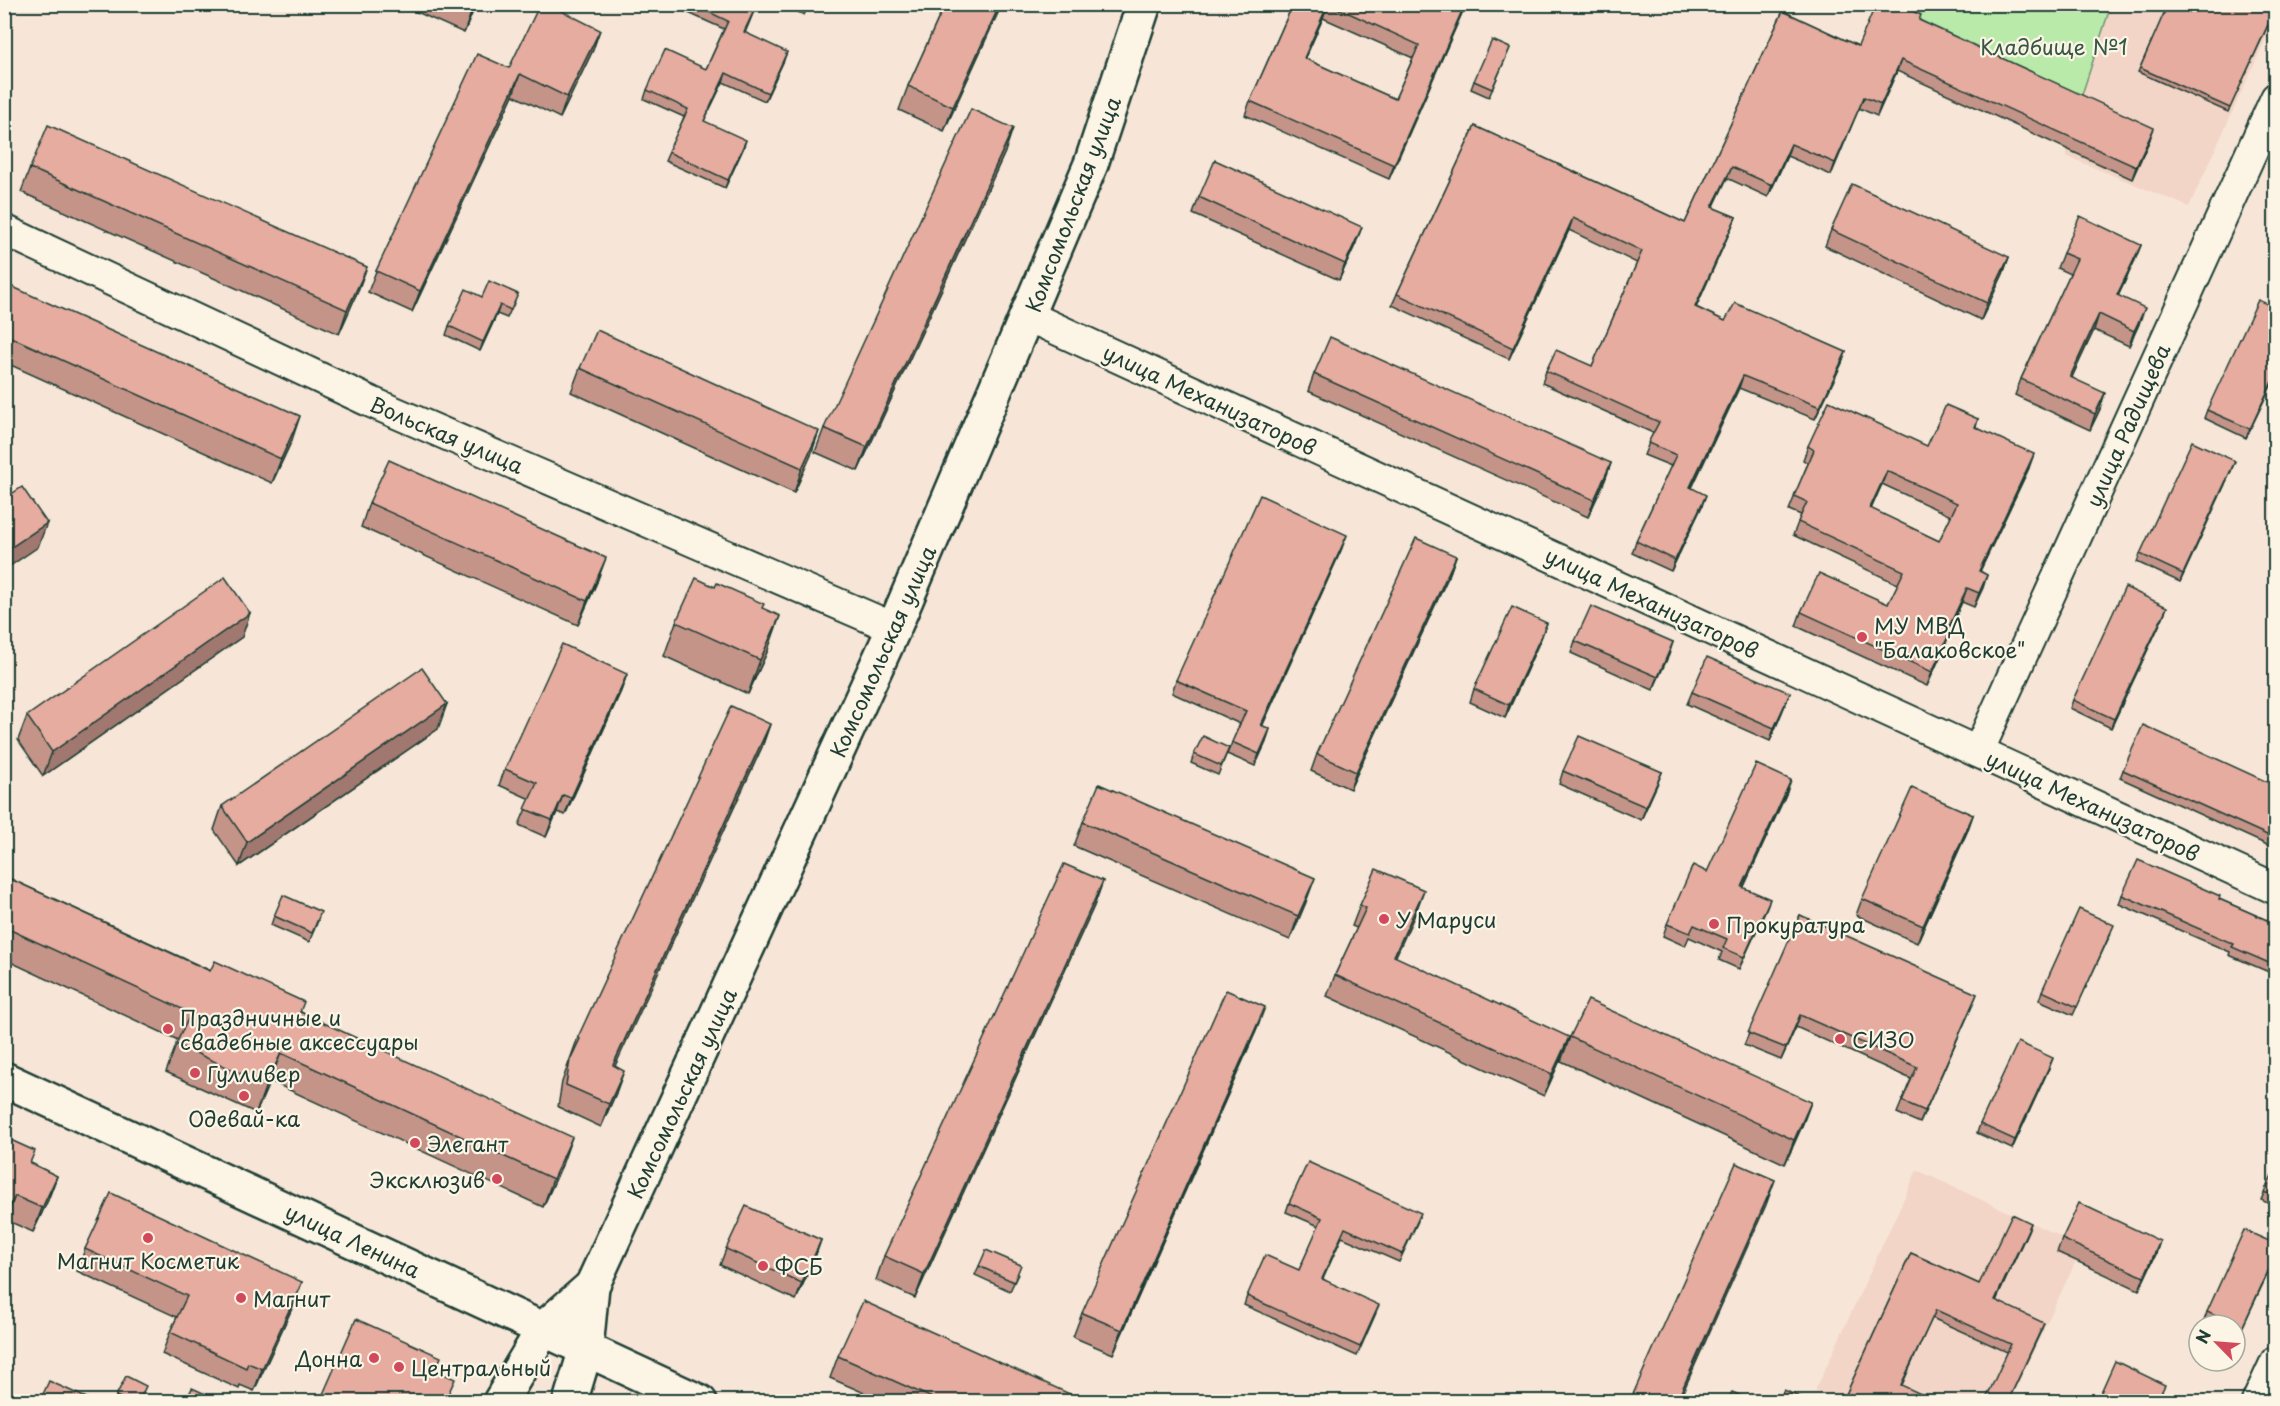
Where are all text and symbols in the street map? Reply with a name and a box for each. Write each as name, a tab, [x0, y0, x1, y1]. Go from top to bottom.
park label: Кладбище №1	[1980, 30, 2128, 62]
street label: Комсомольская улица	[1016, 91, 1128, 317]
street label: улица Механизаторов	[1098, 335, 1322, 463]
street label: улица Радищева	[2077, 338, 2177, 512]
street label: Вольская улица	[365, 387, 529, 481]
street label: улица Механизаторов	[1540, 538, 1764, 666]
street label: Комсомольская улица	[821, 539, 943, 762]
place label: МУ МВД "Балаковское"	[1874, 609, 2025, 665]
marker: МУ МВД "Балаковское"	[1855, 630, 1869, 644]
street label: улица Механизаторов	[1981, 741, 2205, 869]
place label: У Маруси	[1396, 903, 1497, 935]
place label: Прокуратура	[1726, 908, 1865, 940]
marker: У Маруси	[1377, 912, 1391, 926]
marker: Прокуратура	[1707, 917, 1721, 931]
street label: Комсомольская улица	[618, 982, 744, 1203]
place label: Праздничные и свадебные аксессуары	[180, 1001, 418, 1057]
marker: Праздничные и свадебные аксессуары	[161, 1022, 175, 1036]
place label: СИЗО	[1852, 1023, 1915, 1055]
marker: СИЗО	[1833, 1032, 1847, 1046]
place label: Гулливер	[207, 1057, 300, 1089]
marker: Гулливер	[188, 1066, 202, 1080]
marker: Одевай-ка	[237, 1089, 251, 1103]
place label: Одевай-ка	[188, 1102, 300, 1134]
place label: Элегант	[427, 1127, 509, 1159]
marker: Элегант	[408, 1136, 422, 1150]
place label: Эксклюзив	[370, 1163, 485, 1195]
marker: Эксклюзив	[490, 1172, 504, 1186]
street label: улица Ленина	[280, 1195, 427, 1286]
marker: Магнит Косметик	[141, 1231, 155, 1245]
place label: Магнит Косметик	[57, 1244, 240, 1276]
place label: ФСБ	[775, 1250, 823, 1282]
marker: ФСБ	[756, 1259, 770, 1273]
place label: Магнит	[253, 1282, 330, 1314]
marker: Магнит	[234, 1291, 248, 1305]
north arrow	[2187, 1313, 2247, 1373]
text: N	[2189, 1325, 2216, 1347]
place label: Донна	[294, 1342, 362, 1374]
marker: Донна	[367, 1351, 381, 1365]
place label: Центральный	[411, 1351, 551, 1383]
marker: Центральный	[392, 1360, 406, 1374]

